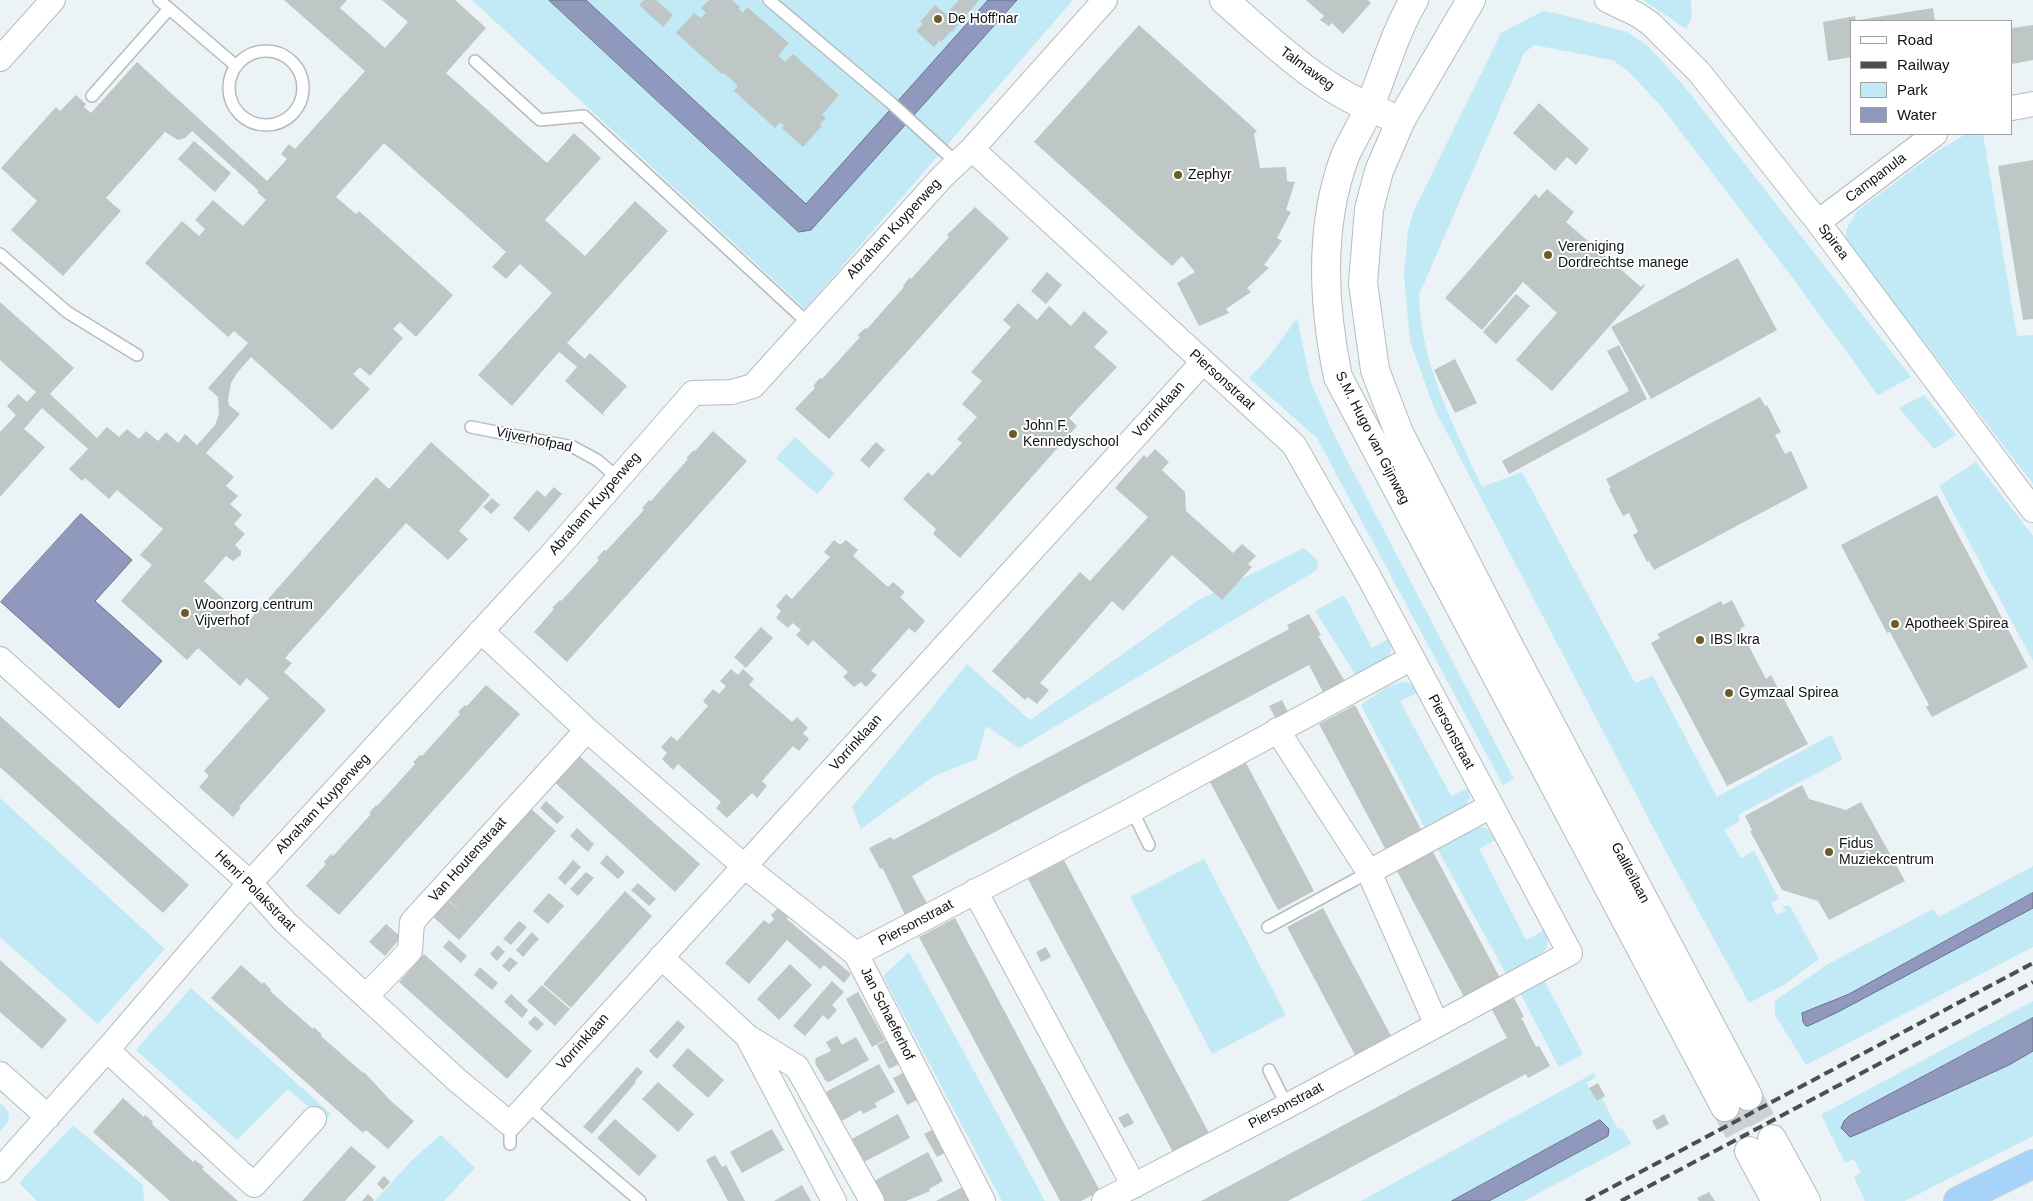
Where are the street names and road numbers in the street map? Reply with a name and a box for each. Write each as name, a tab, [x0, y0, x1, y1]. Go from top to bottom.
street label: Talmaweg	[1277, 44, 1337, 94]
street label: Campanula	[1842, 150, 1910, 206]
street label: Abraham Kuyperweg	[843, 175, 945, 283]
street label: Spirea	[1814, 221, 1852, 263]
street label: Piersonstraat	[1186, 346, 1258, 414]
street label: S.M. Hugo van Gijnweg	[1331, 369, 1413, 507]
street label: Vorrinklaan	[1129, 378, 1189, 442]
street label: Vijverhofpad	[494, 424, 574, 456]
street label: Abraham Kuyperweg	[546, 449, 644, 559]
street label: Piersonstraat	[1424, 692, 1478, 772]
street label: Vorrinklaan	[826, 711, 886, 775]
street label: Abraham Kuyperweg	[272, 750, 374, 858]
street label: Van Houtenstraat	[426, 814, 510, 906]
street label: Galileïlaan	[1607, 840, 1653, 906]
street label: Henri Polakstraat	[211, 847, 299, 935]
street label: Piersonstraat	[876, 896, 956, 950]
street label: Jan Schaeferhof	[856, 965, 918, 1063]
street label: Vorrinklaan	[553, 1010, 613, 1074]
street label: Piersonstraat	[1246, 1079, 1326, 1133]

